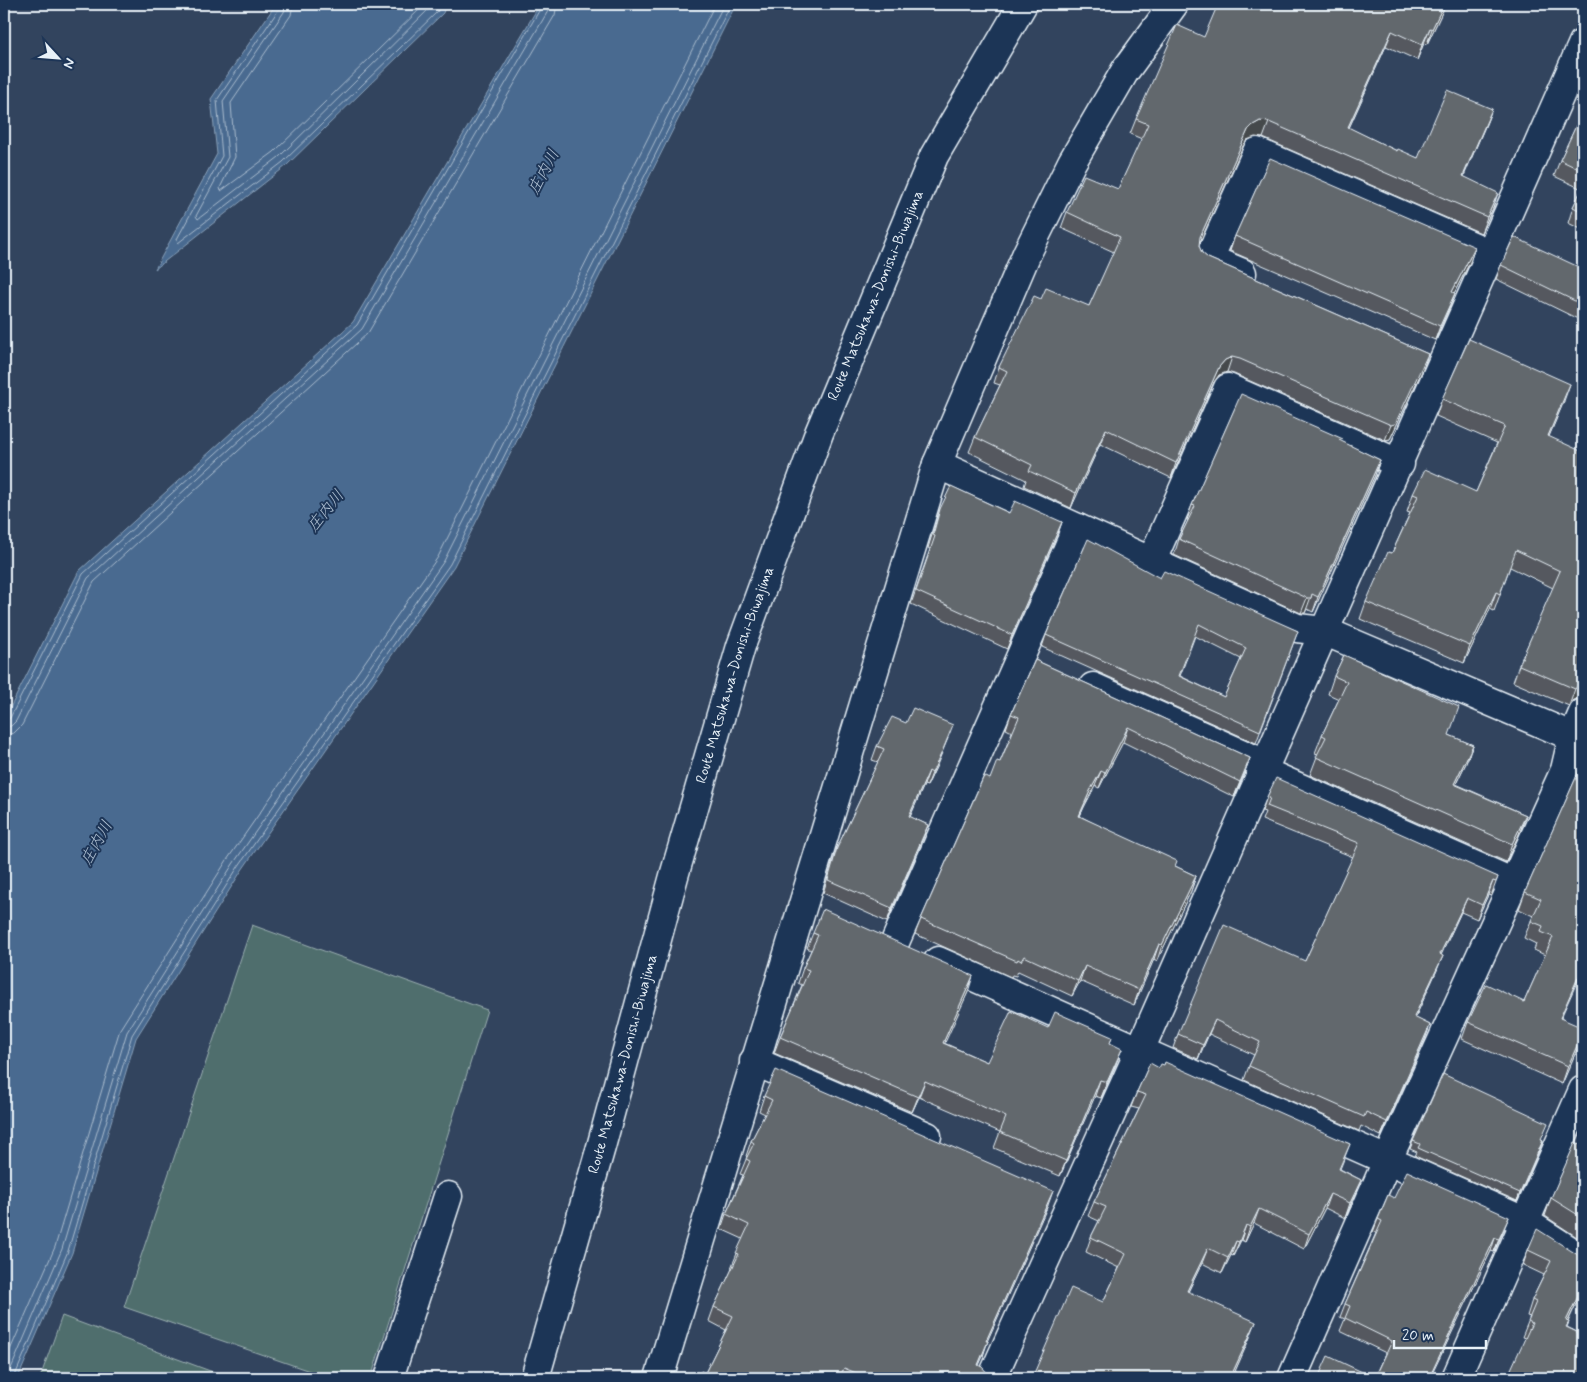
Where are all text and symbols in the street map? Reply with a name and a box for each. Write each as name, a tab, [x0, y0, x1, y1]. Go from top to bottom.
north arrow	[32, 32, 82, 82]
text: N	[59, 55, 79, 71]
water label: 庄内川	[523, 146, 565, 198]
street label: Route Matsukawa-Donishi-Biwajima	[823, 187, 929, 404]
water label: 庄内川	[303, 486, 349, 536]
street label: Route Matsukawa-Donishi-Biwajima	[691, 564, 779, 786]
water label: 庄内川	[76, 817, 118, 869]
street label: Route Matsukawa-Donishi-Biwajima	[584, 952, 663, 1176]
scale bar	[1394, 1317, 1487, 1349]
text: 20 m	[1402, 1326, 1434, 1346]

